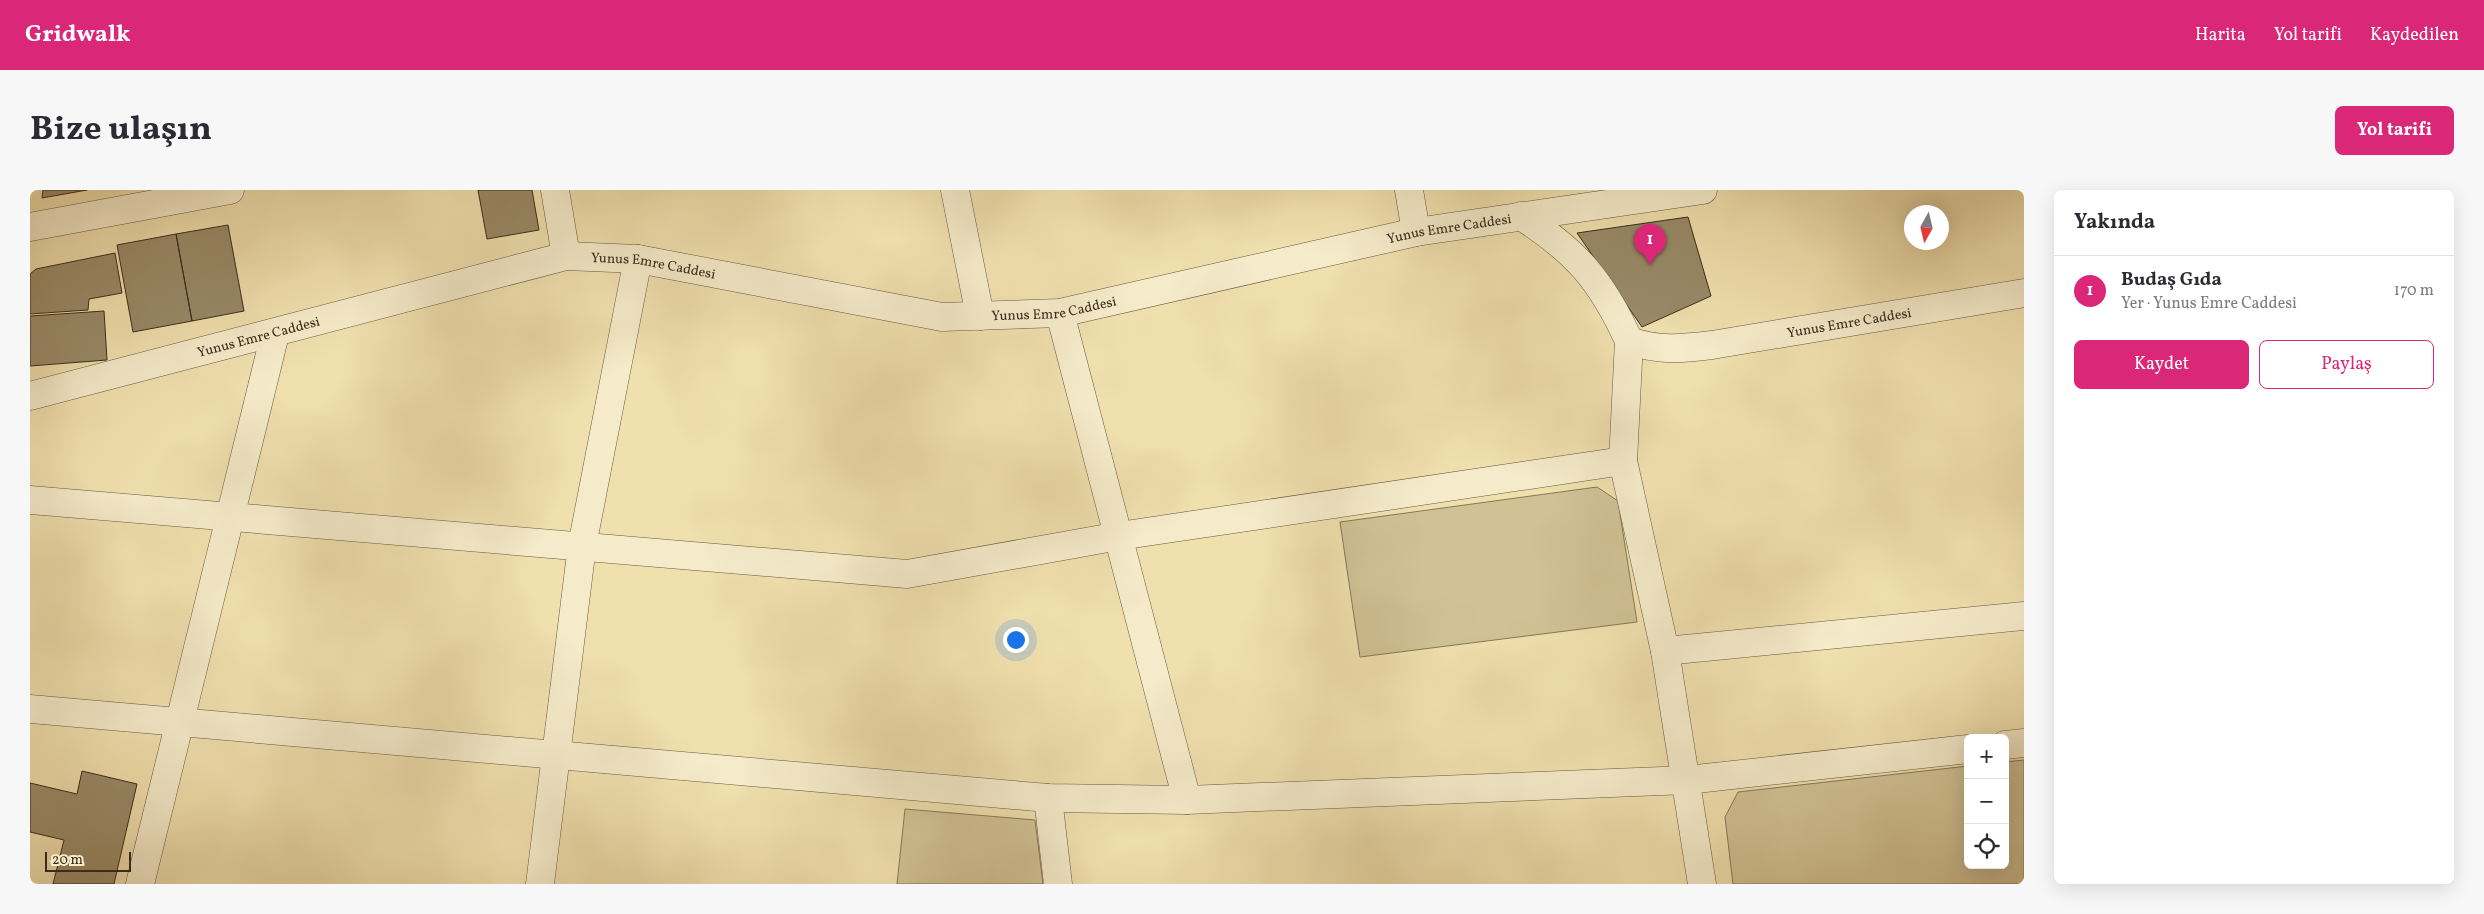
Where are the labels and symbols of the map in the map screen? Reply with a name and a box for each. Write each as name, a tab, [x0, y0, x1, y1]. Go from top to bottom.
north arrow	[1904, 205, 1949, 250]
street label: Yunus Emre Caddesi	[1385, 210, 1513, 249]
pin: 1	[1634, 224, 1666, 265]
street label: Yunus Emre Caddesi	[591, 249, 717, 285]
street label: Yunus Emre Caddesi	[991, 292, 1118, 326]
street label: Yunus Emre Caddesi	[1786, 304, 1913, 343]
street label: Yunus Emre Caddesi	[195, 313, 322, 363]
your location	[1003, 627, 1029, 653]
scale bar	[45, 849, 131, 872]

